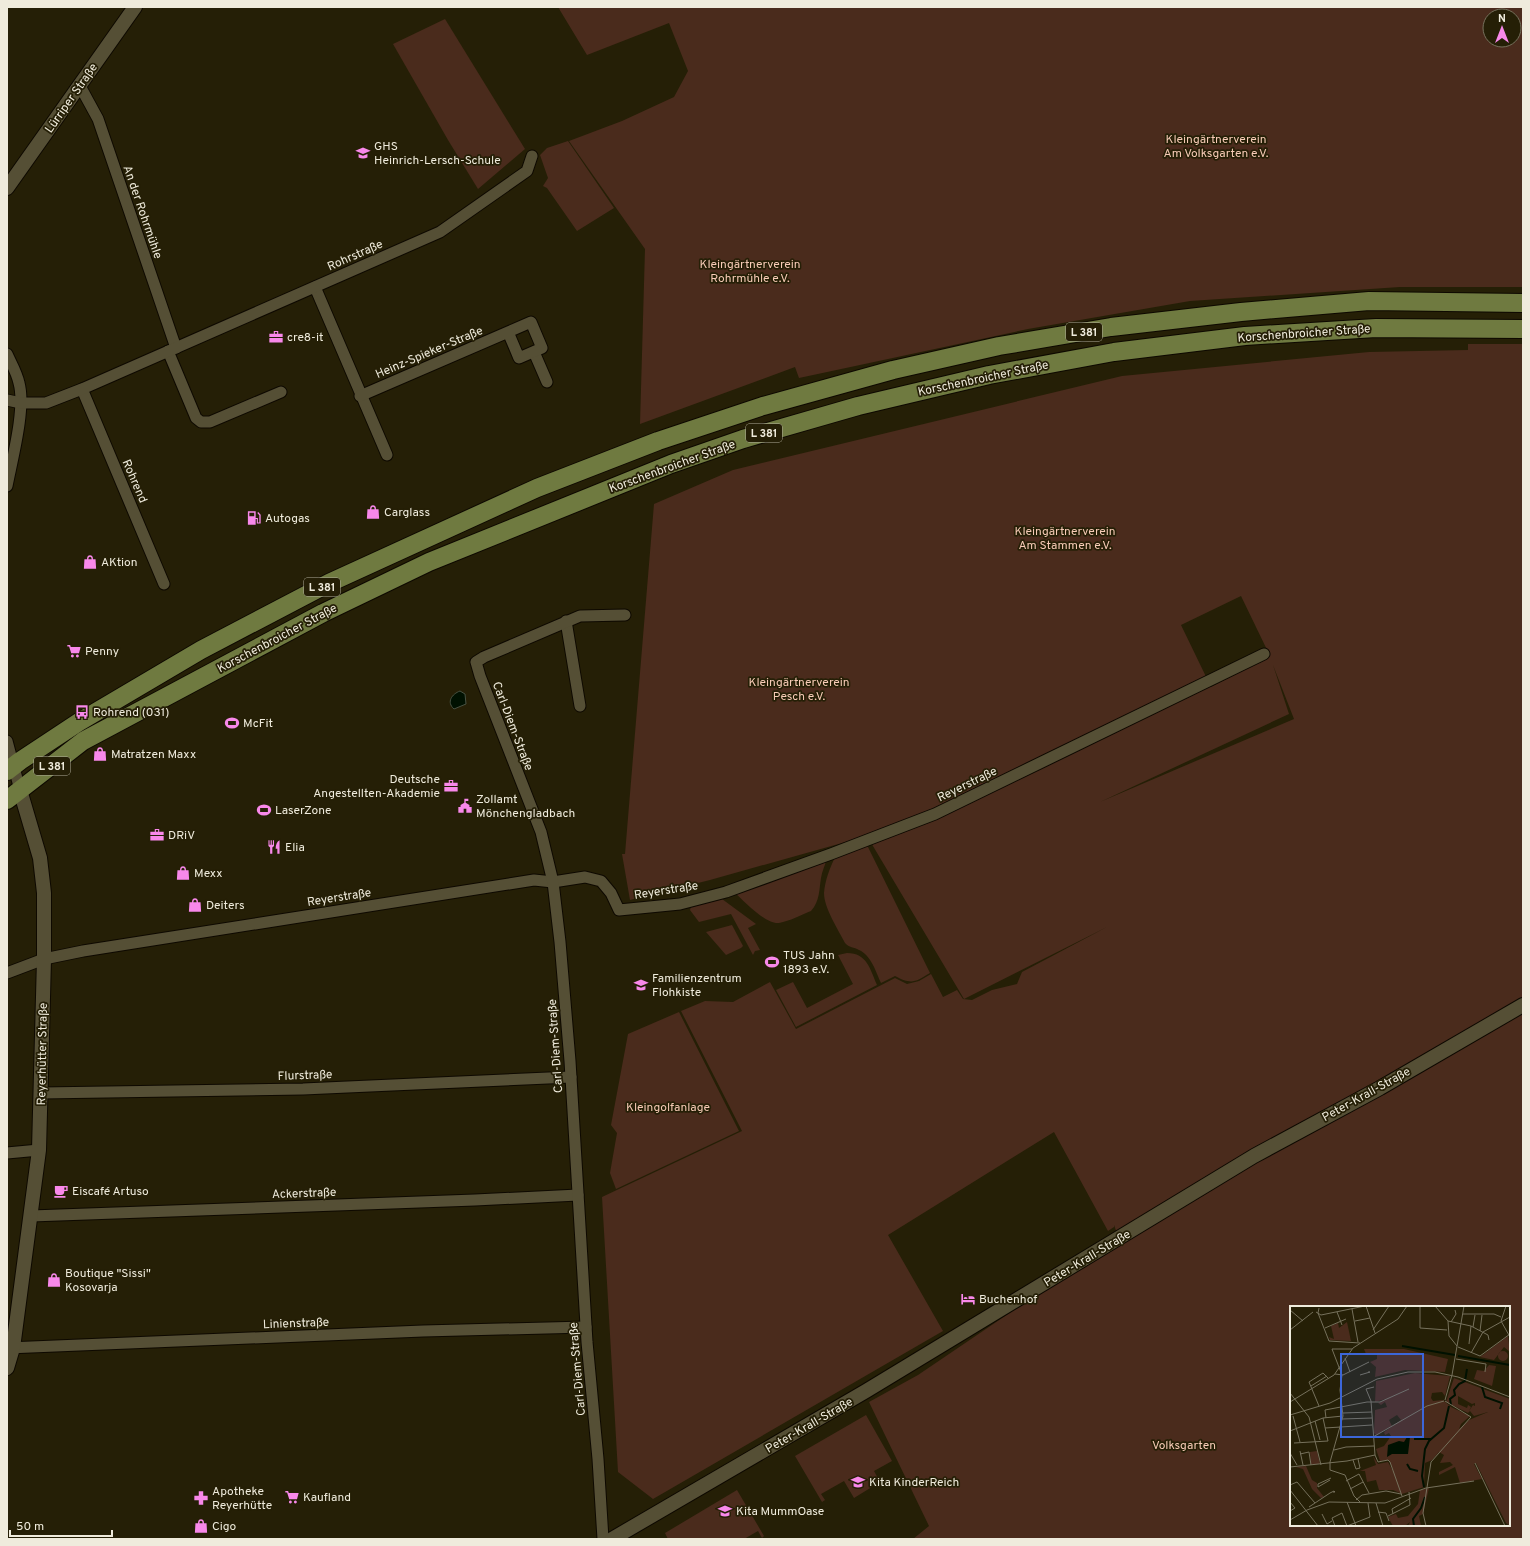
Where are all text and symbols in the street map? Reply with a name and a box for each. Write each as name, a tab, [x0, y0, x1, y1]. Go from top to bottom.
north arrow	[1482, 8, 1522, 48]
text: N	[1498, 12, 1506, 26]
street label: Lürriper Straße	[42, 61, 102, 137]
park label: Kleingärtnerverein Am Volksgarten e.V.	[1164, 132, 1269, 162]
place label: GHS Heinrich-Lersch-Schule	[374, 139, 501, 169]
school or university icon: GHS Heinrich-Lersch-Schule	[355, 145, 371, 161]
street label: An der Rohrmühle	[119, 164, 166, 261]
street label: Rohrstraße	[325, 237, 386, 275]
park label: Kleingärtnerverein Rohrmühle e.V.	[699, 257, 801, 287]
street label: Korschenbroicher Straße	[1237, 321, 1371, 347]
street label: Heinz-Spieker-Straße	[373, 323, 486, 383]
road number: L 381	[1066, 323, 1102, 341]
office icon: cre8-it	[268, 329, 284, 345]
place label: cre8-it	[287, 330, 324, 346]
street label: Korschenbroicher Straße	[916, 357, 1050, 401]
road number: L 381	[746, 424, 782, 442]
street label: Korschenbroicher Straße	[607, 437, 738, 497]
street label: Rohrend	[118, 457, 150, 506]
shop icon: Carglass	[365, 504, 381, 520]
place label: Carglass	[384, 505, 430, 521]
fuel station icon: Autogas	[246, 510, 262, 526]
place label: Autogas	[265, 511, 310, 527]
park label: Kleingärtnerverein Am Stammen e.V.	[1014, 524, 1116, 554]
shop icon: AKtion	[82, 554, 98, 570]
place label: AKtion	[101, 555, 137, 571]
road number: L 381	[304, 578, 340, 596]
street label: Korschenbroicher Straße	[215, 601, 340, 677]
supermarket icon: Penny	[66, 643, 82, 659]
place label: Penny	[85, 644, 119, 660]
park label: Kleingärtnerverein Pesch e.V.	[748, 675, 850, 705]
street label: Carl-Diem-Straße	[488, 680, 536, 773]
bus stop icon: Rohrend (031)	[74, 704, 90, 720]
place label: Rohrend (031)	[93, 705, 169, 721]
sports icon: McFit	[224, 715, 240, 731]
place label: McFit	[243, 716, 273, 732]
shop icon: Matratzen Maxx	[92, 746, 108, 762]
place label: Matratzen Maxx	[111, 747, 196, 763]
road number: L 381	[34, 757, 70, 775]
street label: Reyerstraße	[935, 764, 1000, 806]
place label: Deutsche Angestellten-Akademie	[313, 772, 440, 802]
office icon: Deutsche Angestellten-Akademie	[443, 778, 459, 794]
place label: Zollamt Mönchengladbach	[476, 792, 575, 822]
public building icon: Zollamt Mönchengladbach	[457, 798, 473, 814]
sports icon: LaserZone	[256, 802, 272, 818]
place label: LaserZone	[275, 803, 332, 819]
office icon: DRiV	[149, 827, 165, 843]
place label: DRiV	[168, 828, 195, 844]
restaurant icon: Elia	[266, 839, 282, 855]
place label: Elia	[285, 840, 305, 856]
shop icon: Mexx	[175, 865, 191, 881]
place label: Mexx	[194, 866, 223, 882]
street label: Reyerstraße	[633, 878, 699, 904]
street label: Reyerstraße	[306, 885, 372, 911]
shop icon: Deiters	[187, 897, 203, 913]
place label: Deiters	[206, 898, 245, 914]
place label: TUS Jahn 1893 e.V.	[783, 948, 835, 978]
sports icon: TUS Jahn 1893 e.V.	[764, 954, 780, 970]
place label: Familienzentrum Flohkiste	[652, 971, 742, 1001]
school or university icon: Familienzentrum Flohkiste	[633, 977, 649, 993]
street label: Carl-Diem-Straße	[545, 998, 567, 1093]
street label: Reyerhütter Straße	[34, 1003, 52, 1105]
street label: Peter-Krall-Straße	[1320, 1064, 1413, 1126]
street label: Flurstraße	[277, 1067, 333, 1085]
park label: Kleingolfanlage	[626, 1100, 710, 1116]
cafe icon: Eiscafé Artuso	[53, 1183, 69, 1199]
place label: Eiscafé Artuso	[72, 1184, 149, 1200]
street label: Ackerstraße	[271, 1185, 337, 1203]
street label: Peter-Krall-Straße	[1041, 1227, 1134, 1291]
place label: Boutique "Sissi" Kosovarja	[65, 1266, 151, 1296]
shop icon: Boutique "Sissi" Kosovarja	[46, 1272, 62, 1288]
hotel icon: Buchenhof	[960, 1291, 976, 1307]
place label: Buchenhof	[979, 1292, 1037, 1308]
inset map	[1290, 1306, 1510, 1526]
street label: Linienstraße	[263, 1315, 329, 1333]
street label: Carl-Diem-Straße	[566, 1321, 590, 1417]
street label: Peter-Krall-Straße	[763, 1394, 856, 1457]
park label: Volksgarten	[1152, 1438, 1216, 1454]
school or university icon: Kita KinderReich	[850, 1474, 866, 1490]
place label: Kita KinderReich	[869, 1475, 959, 1491]
place label: Apotheke Reyerhütte	[212, 1484, 272, 1514]
supermarket icon: Kaufland	[284, 1489, 300, 1505]
pharmacy icon: Apotheke Reyerhütte	[193, 1490, 209, 1506]
place label: Kaufland	[303, 1490, 351, 1506]
school or university icon: Kita MummOase	[717, 1503, 733, 1519]
place label: Kita MummOase	[736, 1504, 824, 1520]
scale bar	[10, 1512, 112, 1538]
shop icon: Cigo	[193, 1518, 209, 1534]
text: 50 m	[16, 1519, 44, 1535]
place label: Cigo	[212, 1519, 237, 1535]

